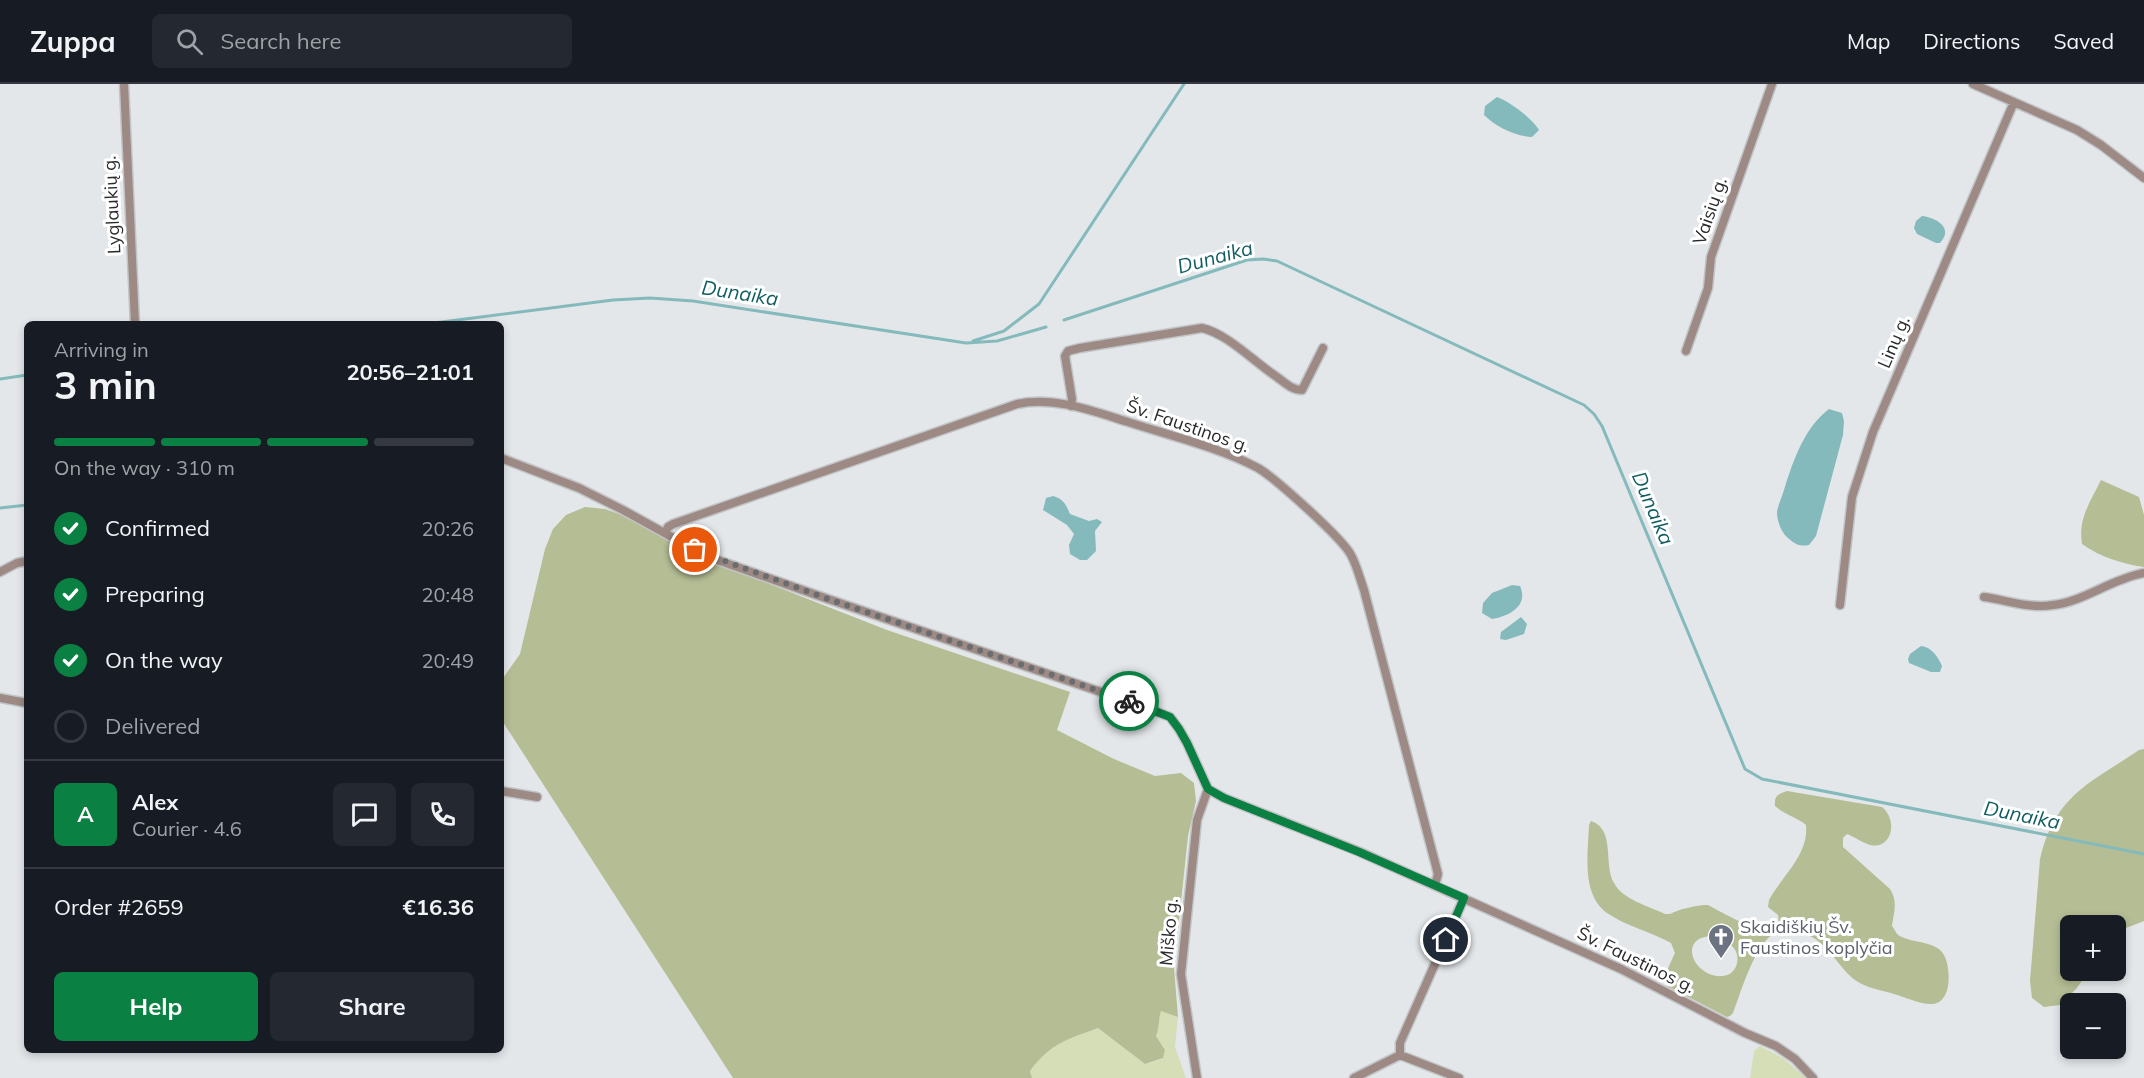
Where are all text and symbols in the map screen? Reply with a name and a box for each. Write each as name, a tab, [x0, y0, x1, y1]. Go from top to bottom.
search box	[152, 14, 572, 68]
text: Zuppa	[30, 24, 116, 59]
icon: search	[173, 25, 206, 58]
text: Search here	[221, 27, 341, 55]
text: Map	[1847, 28, 1890, 54]
text: Directions	[1923, 28, 2020, 54]
text: Saved	[2053, 28, 2114, 54]
street label: Lyglaukių g.	[97, 155, 126, 255]
street label: Vaisių g.	[1687, 174, 1732, 248]
water label: Dunaika	[1174, 234, 1255, 279]
water label: Dunaika	[700, 274, 780, 311]
street label: Linų g.	[1872, 312, 1915, 371]
text: Arriving in	[54, 337, 149, 362]
text: 20:56–21:01	[346, 358, 474, 386]
text: 3 min	[54, 360, 157, 409]
street label: Šv. Faustinos g.	[1124, 394, 1253, 457]
text: On the way · 310 m	[54, 455, 235, 480]
water label: Dunaika	[1627, 467, 1680, 548]
icon: check	[54, 512, 87, 545]
text: Confirmed	[105, 514, 210, 542]
text: 20:26	[421, 516, 474, 541]
pin	[669, 524, 720, 575]
icon: bag	[678, 533, 711, 566]
icon: check	[54, 578, 87, 611]
text: Preparing	[105, 580, 205, 608]
text: 20:48	[421, 582, 474, 607]
icon: check	[54, 644, 87, 677]
text: On the way	[105, 646, 223, 674]
text: 20:49	[421, 648, 474, 673]
courier	[1099, 671, 1159, 731]
icon: bike	[1113, 685, 1146, 718]
text: Delivered	[105, 712, 200, 740]
button: chat	[333, 783, 396, 846]
button: phone	[411, 783, 474, 846]
text: Alex	[132, 788, 178, 816]
water label: Dunaika	[1982, 795, 2062, 834]
text: A	[77, 800, 94, 828]
text: Courier · 4.6	[132, 816, 242, 841]
text: Order #2659	[54, 893, 184, 921]
text: €16.36	[403, 893, 474, 921]
street label: Miško g.	[1154, 897, 1183, 967]
pin	[1420, 914, 1471, 965]
place label: Skaidiškių Šv. Faustinos koplyčia	[1740, 915, 1893, 959]
map controls	[2060, 915, 2126, 1059]
button: +	[2060, 915, 2126, 981]
street label: Šv. Faustinos g.	[1573, 921, 1699, 998]
church icon: Skaidiškių Šv. Faustinos koplyčia	[1706, 922, 1736, 960]
icon: home	[1429, 923, 1462, 956]
button: Help	[54, 972, 258, 1041]
button: Share	[270, 972, 474, 1041]
button: −	[2060, 993, 2126, 1059]

